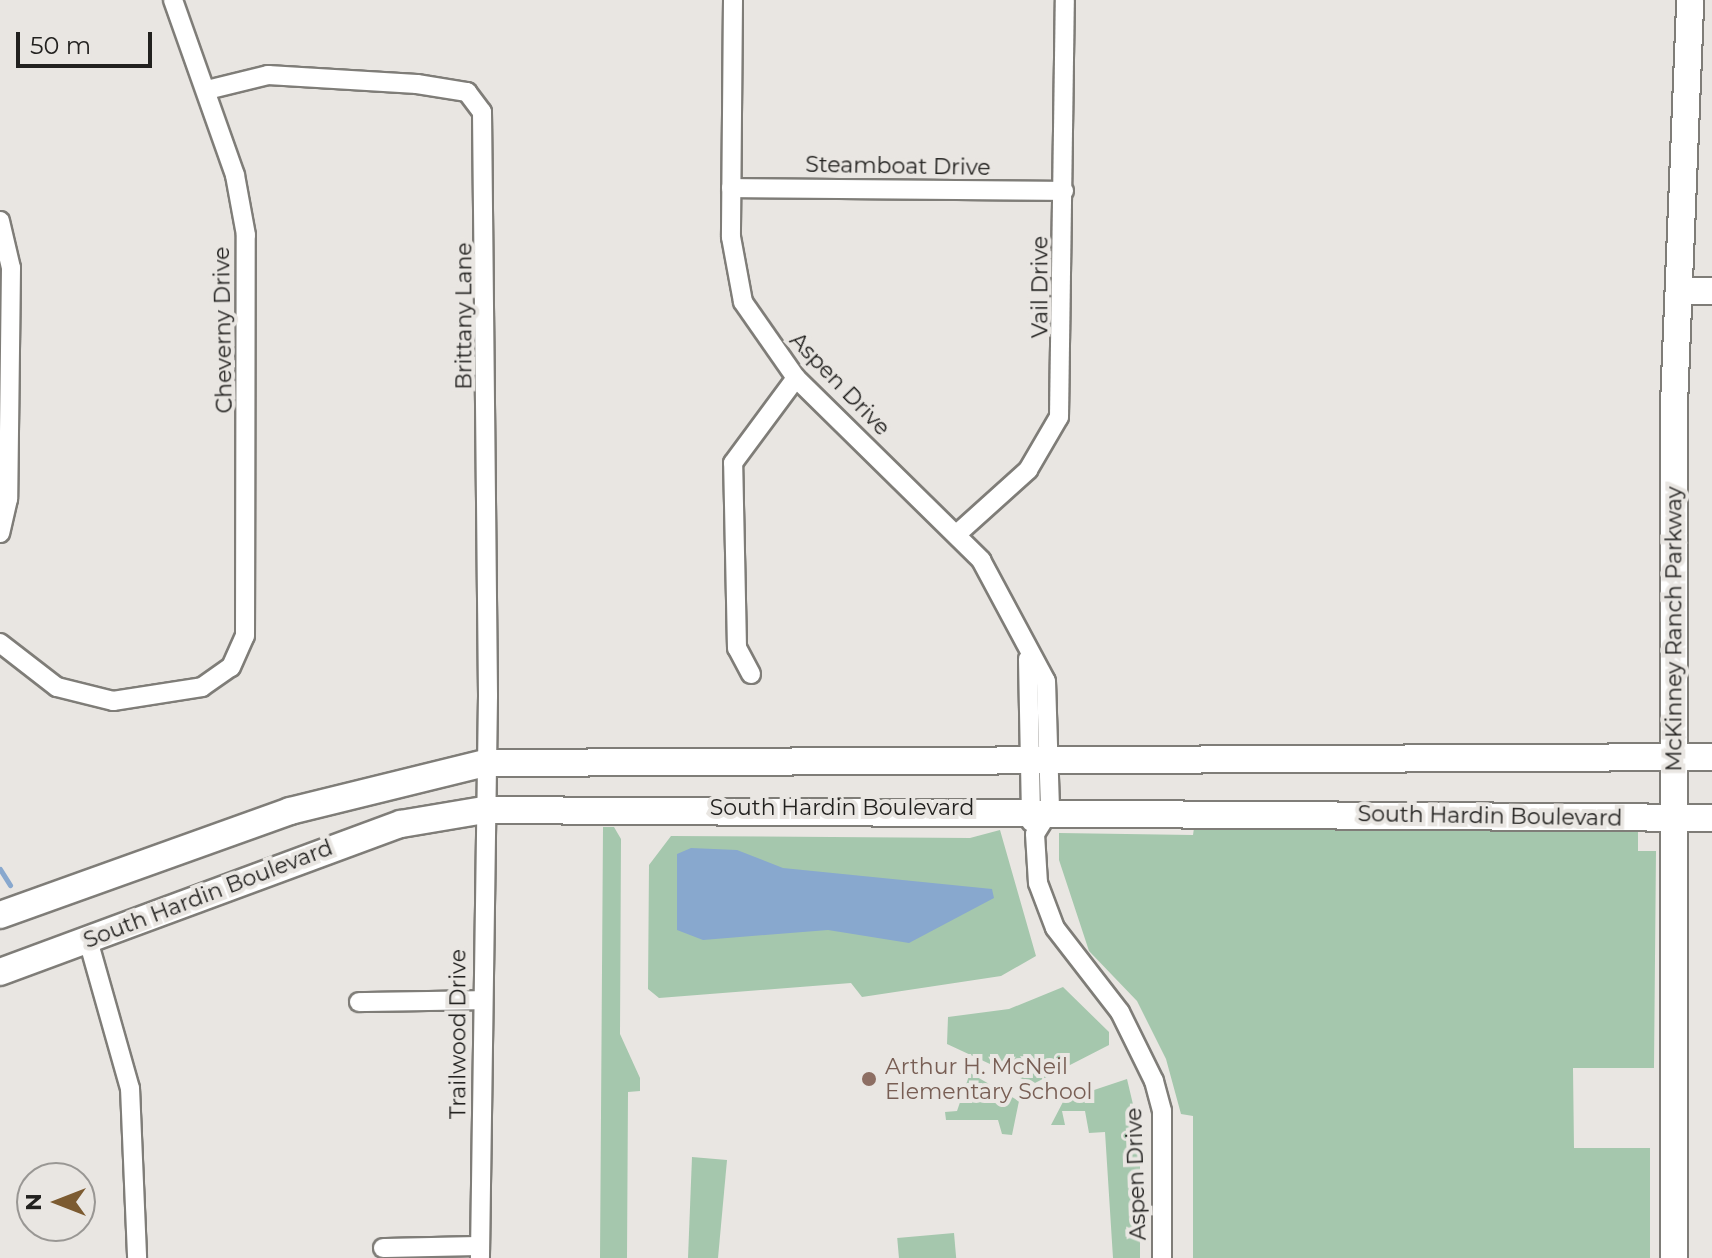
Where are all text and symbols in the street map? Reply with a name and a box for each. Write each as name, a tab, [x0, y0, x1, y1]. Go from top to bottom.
scale bar	[20, 16, 156, 66]
text: 50 m	[30, 31, 91, 60]
street label: Steamboat Drive	[805, 151, 991, 181]
street label: Vail Drive	[1027, 236, 1053, 338]
street label: Brittany Lane	[451, 242, 477, 390]
street label: Cheverny Drive	[208, 246, 238, 414]
street label: Aspen Drive	[784, 327, 896, 441]
street label: McKinney Ranch Parkway	[1661, 486, 1687, 772]
street label: South Hardin Boulevard	[710, 795, 974, 821]
street label: South Hardin Boulevard	[1357, 800, 1623, 832]
street label: South Hardin Boulevard	[80, 834, 336, 954]
street label: Trailwood Drive	[445, 949, 471, 1119]
place label: Arthur H. McNeil Elementary School	[885, 1053, 1092, 1104]
marker: Arthur H. McNeil Elementary School	[860, 1070, 878, 1088]
street label: Aspen Drive	[1120, 1107, 1152, 1241]
north arrow	[16, 1162, 96, 1242]
text: N	[20, 1193, 47, 1211]

